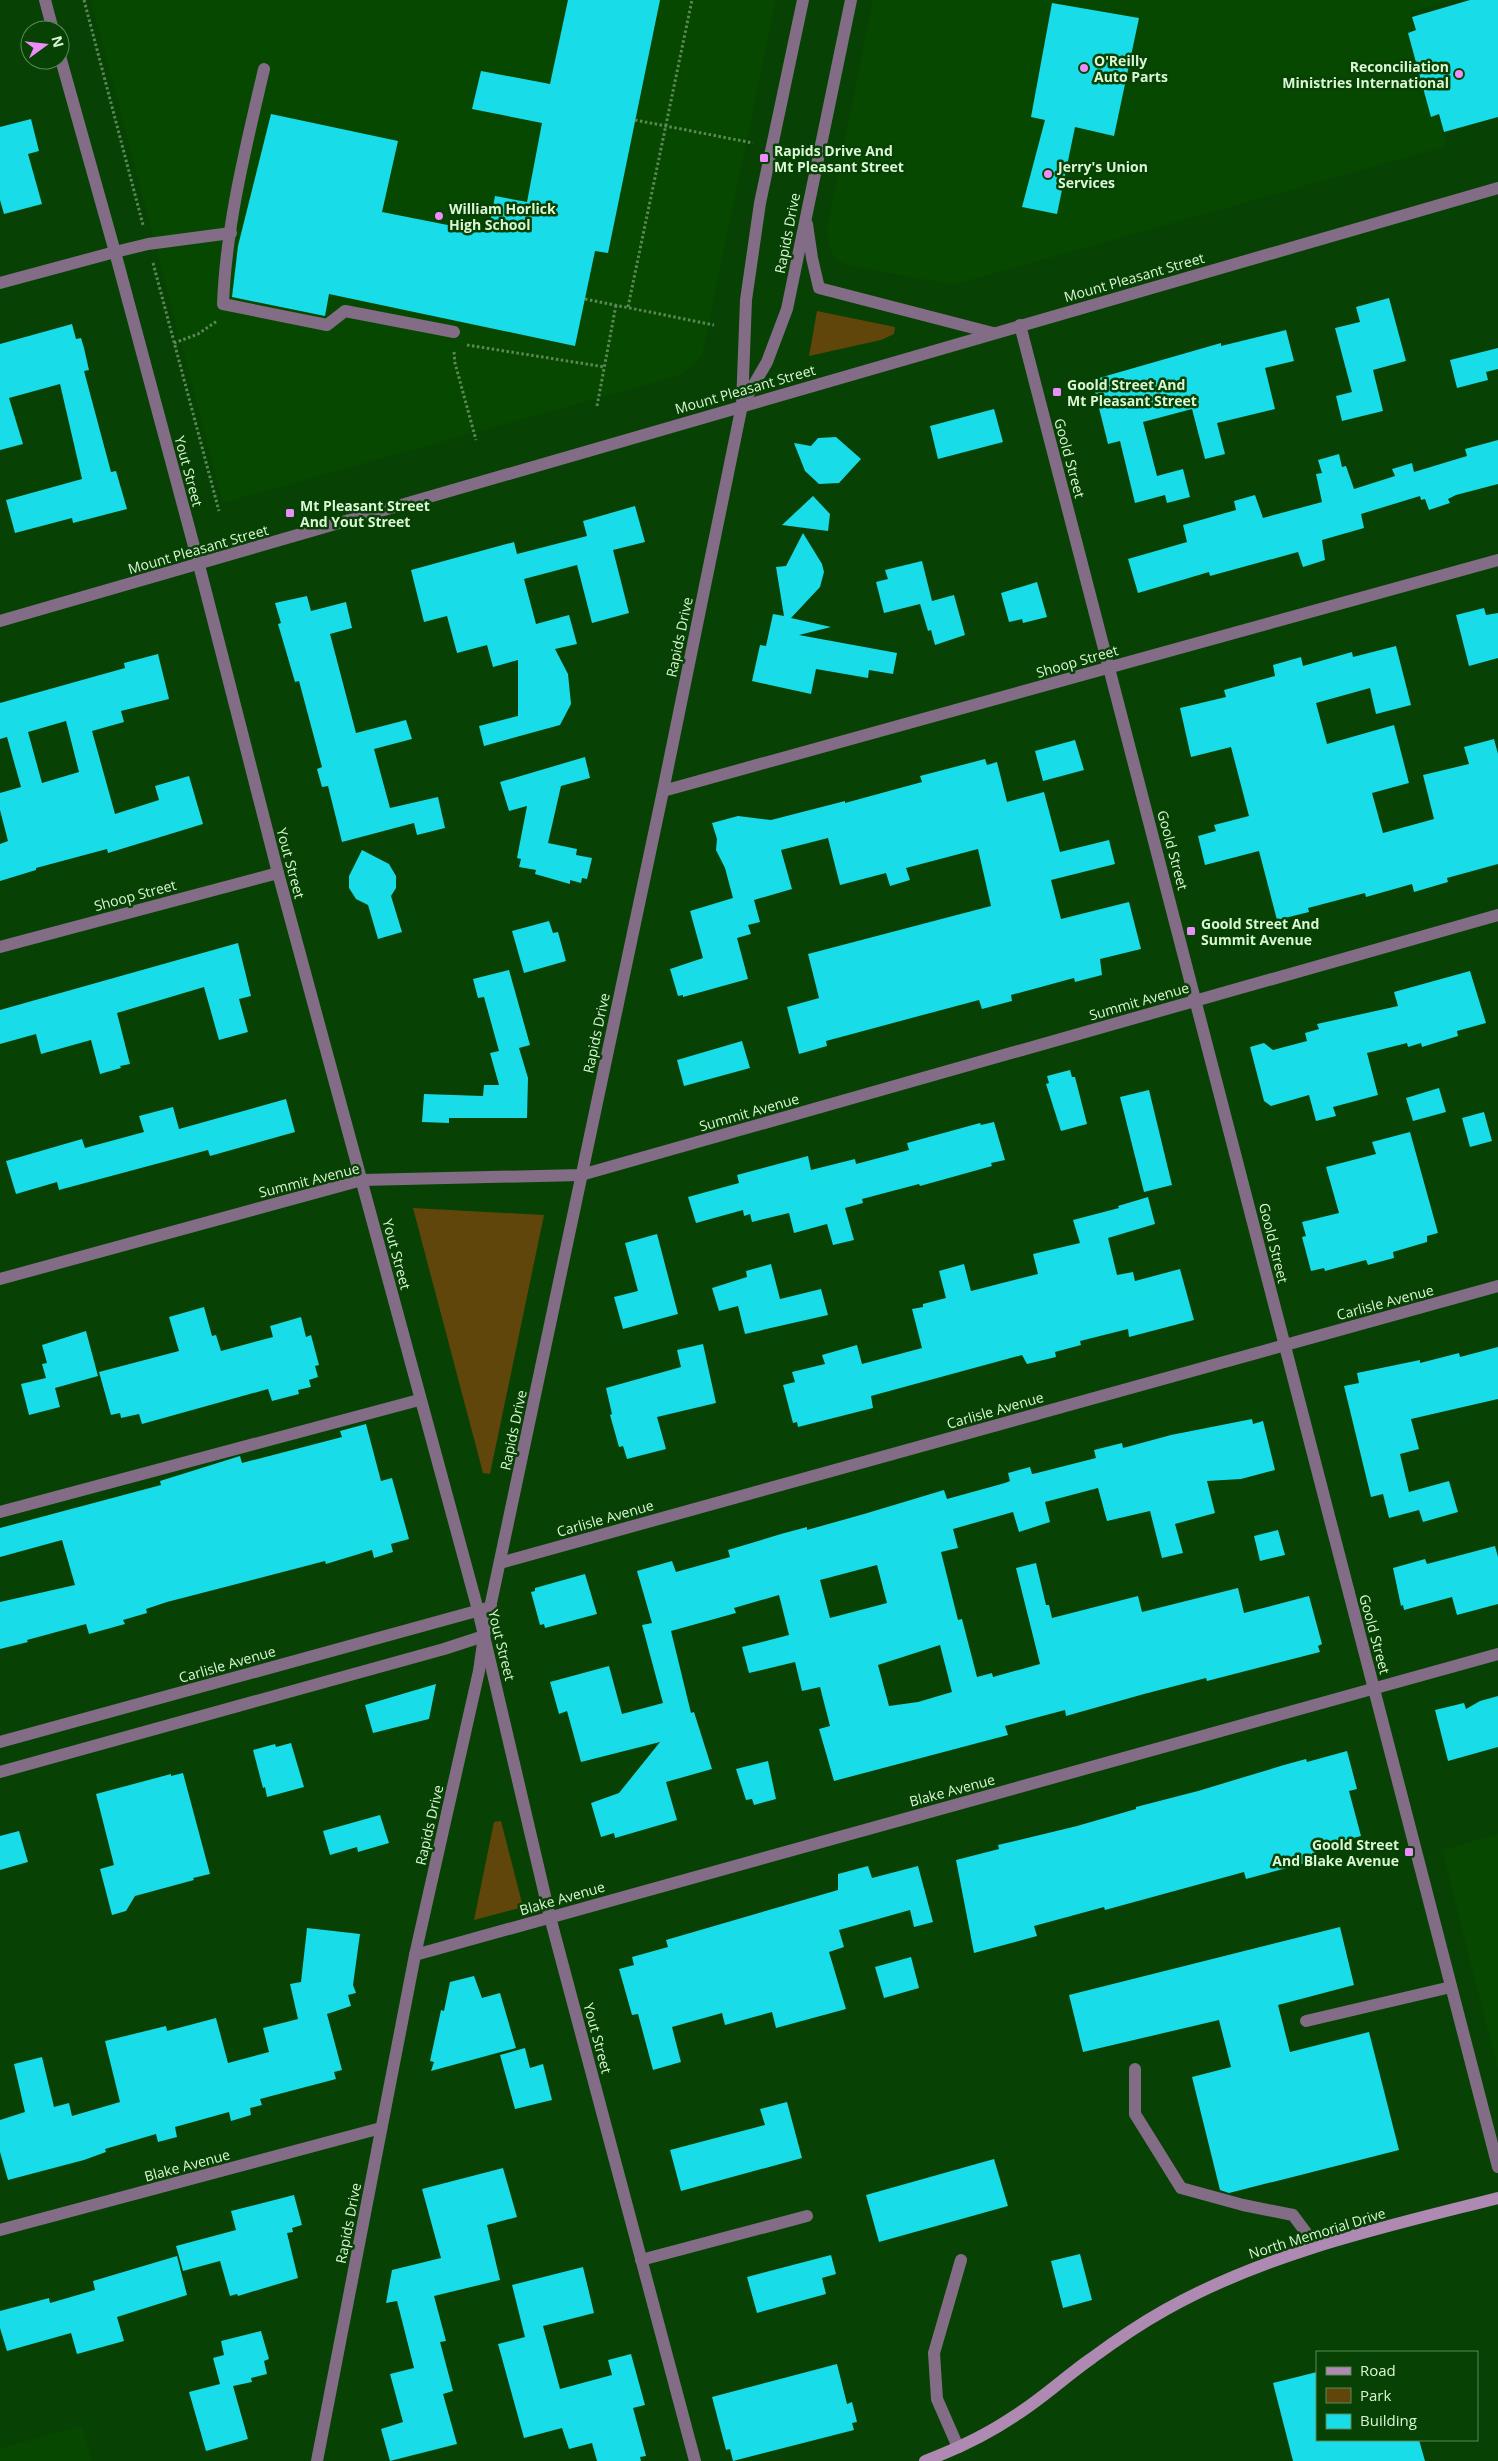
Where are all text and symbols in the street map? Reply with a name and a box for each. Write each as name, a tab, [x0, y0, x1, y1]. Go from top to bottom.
north arrow	[20, 20, 70, 70]
text: N	[47, 34, 69, 49]
place label: O'Reilly Auto Parts	[1094, 51, 1168, 86]
place label: Reconciliation Ministries International	[1282, 57, 1449, 92]
marker: O'Reilly Auto Parts	[1078, 62, 1090, 74]
marker: Reconciliation Ministries International	[1453, 68, 1465, 80]
place label: Rapids Drive And Mt Pleasant Street	[774, 141, 904, 176]
marker: Rapids Drive And Mt Pleasant Street	[758, 152, 770, 164]
place label: Jerry's Union Services	[1056, 157, 1148, 192]
marker: Jerry's Union Services	[1042, 168, 1054, 180]
street label: Rapids Drive	[770, 191, 804, 275]
place label: William Horlick High School	[449, 199, 556, 234]
marker: William Horlick High School	[433, 210, 445, 222]
street label: Mount Pleasant Street	[1062, 248, 1206, 306]
street label: Mount Pleasant Street	[673, 360, 817, 418]
place label: Goold Street And Mt Pleasant Street	[1067, 375, 1197, 410]
marker: Goold Street And Mt Pleasant Street	[1051, 386, 1063, 398]
street label: Goold Street	[1050, 416, 1090, 500]
street label: Yout Street	[170, 433, 208, 509]
place label: Mt Pleasant Street And Yout Street	[300, 496, 430, 531]
marker: Mt Pleasant Street And Yout Street	[284, 507, 296, 519]
street label: Mount Pleasant Street	[126, 520, 270, 578]
street label: Rapids Drive	[661, 595, 697, 679]
street label: Shoop Street	[1034, 640, 1120, 682]
street label: Goold Street	[1153, 808, 1193, 892]
street label: Yout Street	[272, 825, 310, 901]
street label: Shoop Street	[92, 875, 178, 915]
place label: Goold Street And Summit Avenue	[1201, 914, 1319, 949]
marker: Goold Street And Summit Avenue	[1185, 925, 1197, 937]
street label: Summit Avenue	[1087, 978, 1191, 1024]
street label: Rapids Drive	[578, 991, 614, 1075]
street label: Summit Avenue	[697, 1089, 801, 1135]
street label: Summit Avenue	[257, 1158, 361, 1202]
street label: Goold Street	[1255, 1201, 1293, 1285]
street label: Yout Street	[378, 1216, 416, 1292]
street label: Carlisle Avenue	[1334, 1280, 1436, 1324]
street label: Carlisle Avenue	[944, 1387, 1046, 1433]
street label: Rapids Drive	[495, 1388, 531, 1472]
street label: Carlisle Avenue	[554, 1495, 656, 1541]
street label: Goold Street	[1355, 1592, 1395, 1676]
street label: Yout Street	[484, 1607, 520, 1683]
street label: Carlisle Avenue	[176, 1641, 278, 1687]
street label: Blake Avenue	[907, 1769, 997, 1811]
street label: Rapids Drive	[411, 1783, 447, 1867]
place label: Goold Street And Blake Avenue	[1272, 1835, 1399, 1870]
marker: Goold Street And Blake Avenue	[1403, 1846, 1415, 1858]
street label: Blake Avenue	[517, 1877, 607, 1919]
street label: Yout Street	[579, 2000, 617, 2076]
street label: Blake Avenue	[142, 2144, 232, 2186]
street label: Rapids Drive	[331, 2181, 365, 2265]
street label: North Memorial Drive	[1246, 2203, 1388, 2263]
legend	[1316, 2351, 1478, 2441]
text: Road	[1360, 2360, 1396, 2380]
text: Park	[1360, 2385, 1391, 2405]
text: Building	[1360, 2410, 1417, 2430]

